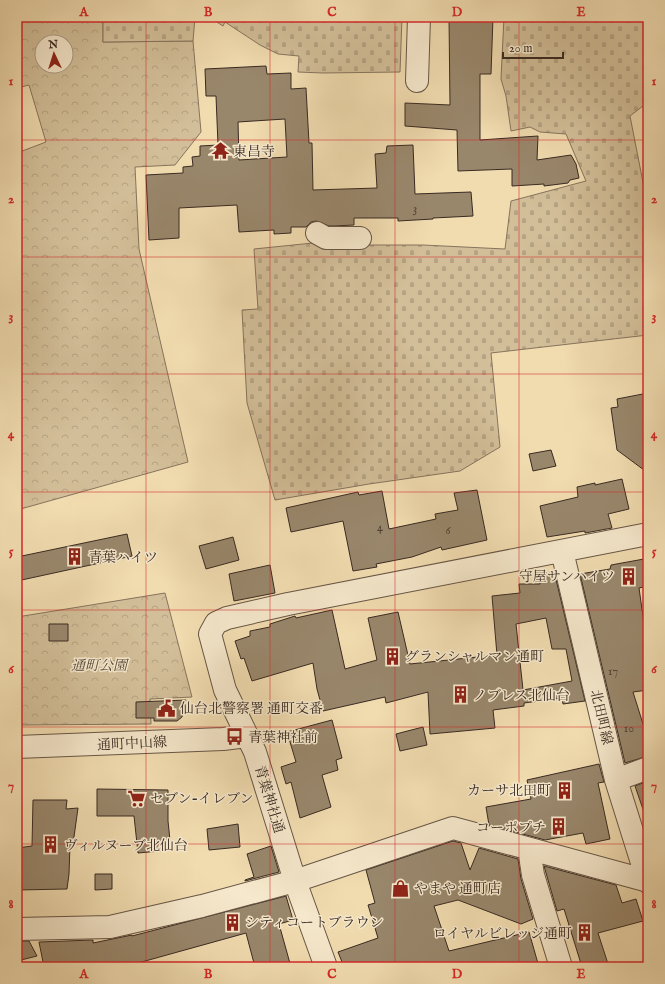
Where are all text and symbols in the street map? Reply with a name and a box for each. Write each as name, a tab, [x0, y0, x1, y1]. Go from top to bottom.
text: A	[79, 4, 90, 21]
text: B	[204, 4, 213, 21]
text: C	[327, 4, 337, 21]
text: D	[452, 4, 463, 21]
text: E	[576, 4, 586, 21]
north arrow	[34, 34, 74, 74]
scale bar	[503, 34, 563, 60]
text: N	[47, 38, 59, 52]
text: 20 m	[509, 41, 532, 56]
text: 1	[9, 73, 14, 90]
text: 1	[652, 73, 657, 90]
temple icon: 東昌寺	[210, 141, 230, 161]
place label: 東昌寺	[233, 143, 275, 161]
text: 2	[8, 191, 14, 208]
text: 2	[651, 191, 657, 208]
house number: 3	[413, 201, 417, 216]
text: 3	[9, 308, 14, 325]
text: 3	[652, 308, 657, 325]
text: 4	[8, 426, 15, 443]
text: 4	[651, 426, 658, 443]
house number: 4	[377, 520, 383, 535]
house number: 6	[445, 523, 451, 538]
text: 5	[9, 543, 14, 560]
text: 5	[652, 543, 657, 560]
building icon: 青葉ハイツ	[65, 547, 85, 567]
place label: 青葉ハイツ	[88, 549, 158, 567]
building icon: 守屋サンハイツ	[618, 566, 638, 586]
place label: 守屋サンハイツ	[519, 568, 615, 586]
building icon: グランシャルマン通町	[382, 646, 402, 666]
place label: グランシャルマン通町	[405, 648, 544, 666]
park label: 通町公園	[71, 657, 129, 675]
text: 6	[8, 661, 14, 678]
text: 6	[651, 661, 657, 678]
house number: 17	[608, 664, 618, 679]
building icon: ノブレス北仙台	[450, 685, 470, 705]
place label: ノブレス北仙台	[473, 687, 570, 705]
street label: 北田町線	[586, 688, 616, 747]
public building icon: 仙台北警察署 通町交番	[157, 698, 177, 718]
place label: 仙台北警察署 通町交番	[180, 700, 323, 718]
house number: 10	[624, 721, 634, 736]
bus stop icon: 青葉神社前	[225, 727, 245, 747]
place label: 青葉神社前	[248, 729, 318, 747]
street label: 通町中山線	[97, 733, 167, 755]
street label: 青葉神社通	[250, 763, 288, 835]
text: 7	[8, 778, 14, 795]
text: 7	[651, 778, 657, 795]
building icon: カーサ北田町	[554, 780, 574, 800]
place label: カーサ北田町	[467, 782, 551, 800]
supermarket icon: セブン-イレブン	[127, 788, 147, 808]
place label: セブン-イレブン	[150, 790, 253, 808]
building icon: コーポプチ	[549, 817, 569, 837]
place label: コーポプチ	[476, 819, 546, 837]
building icon: ヴィルヌーブ北仙台	[41, 835, 61, 855]
place label: ヴィルヌーブ北仙台	[64, 837, 188, 855]
shop icon: やまや 通町店	[391, 878, 411, 898]
place label: やまや 通町店	[414, 880, 501, 898]
text: 8	[8, 896, 14, 913]
text: 8	[651, 896, 657, 913]
building icon: シティコートブラウン	[222, 912, 242, 932]
place label: シティコートブラウン	[245, 914, 383, 932]
building icon: ロイヤルビレッジ通町	[575, 923, 595, 943]
place label: ロイヤルビレッジ通町	[433, 925, 572, 943]
text: A	[79, 966, 90, 983]
text: B	[204, 966, 213, 983]
text: C	[327, 966, 337, 983]
text: D	[452, 966, 463, 983]
text: E	[576, 966, 586, 983]

